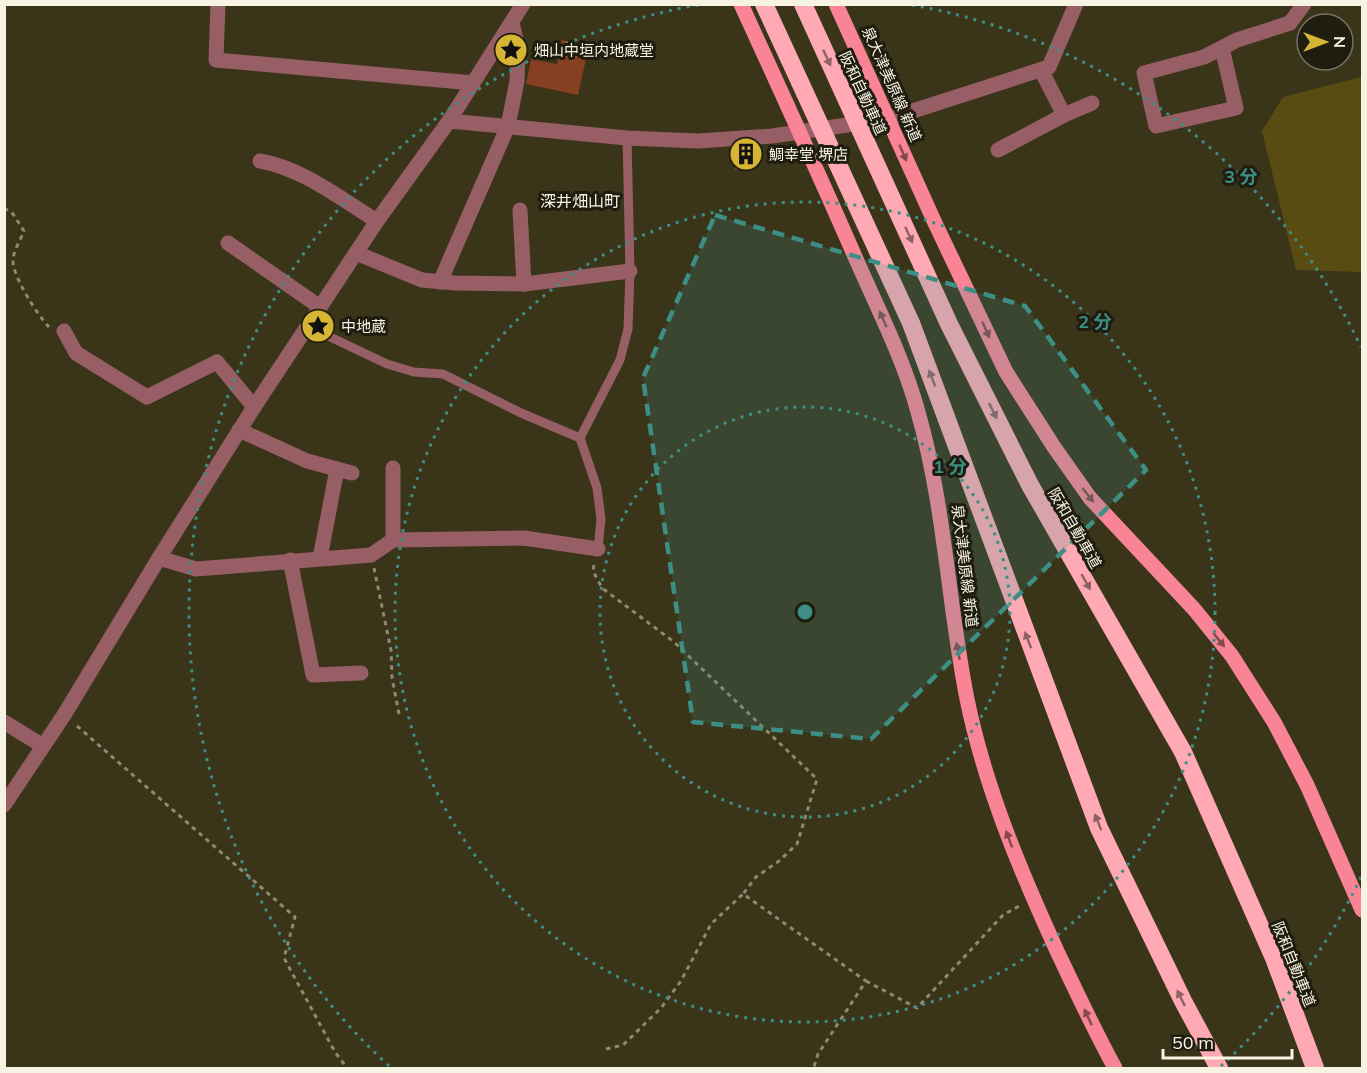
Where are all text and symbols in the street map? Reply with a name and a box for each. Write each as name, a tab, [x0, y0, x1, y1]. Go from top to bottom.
north arrow	[1295, 12, 1355, 72]
street label: 泉大津美原線 新道	[858, 24, 926, 144]
place icon: 畑山中垣内地蔵堂	[493, 32, 529, 68]
text: N	[1330, 36, 1350, 48]
place label: 畑山中垣内地蔵堂	[534, 41, 654, 60]
street label: 阪和自動車道	[835, 48, 891, 138]
one-way arrow	[823, 49, 832, 66]
building icon: 鯛幸堂 堺店	[728, 136, 764, 172]
place label: 鯛幸堂 堺店	[769, 145, 848, 164]
one-way arrow	[899, 145, 908, 162]
text: 3 分	[1224, 165, 1258, 188]
district label: 深井畑山町	[540, 191, 620, 211]
one-way arrow	[904, 226, 914, 244]
place icon: 中地蔵	[300, 308, 336, 344]
one-way arrow	[877, 310, 887, 328]
text: 2 分	[1078, 310, 1112, 333]
place label: 中地蔵	[341, 317, 386, 336]
one-way arrow	[981, 322, 990, 339]
one-way arrow	[926, 369, 936, 387]
one-way arrow	[988, 402, 998, 419]
text: 1 分	[933, 455, 967, 478]
street label: 阪和自動車道	[1044, 484, 1106, 572]
one-way arrow	[1082, 488, 1094, 503]
street label: 泉大津美原線 新道	[948, 503, 982, 629]
one-way arrow	[1080, 574, 1091, 590]
centre of rings	[795, 602, 815, 622]
one-way arrow	[1023, 631, 1032, 649]
one-way arrow	[1212, 632, 1225, 647]
one-way arrow	[953, 641, 962, 660]
one-way arrow	[1092, 813, 1102, 831]
one-way arrow	[1003, 829, 1013, 847]
street label: 阪和自動車道	[1268, 919, 1320, 1009]
one-way arrow	[1177, 990, 1186, 1007]
one-way arrow	[1083, 1008, 1092, 1025]
scale bar	[1163, 1022, 1292, 1060]
text: 50 m	[1172, 1031, 1214, 1054]

